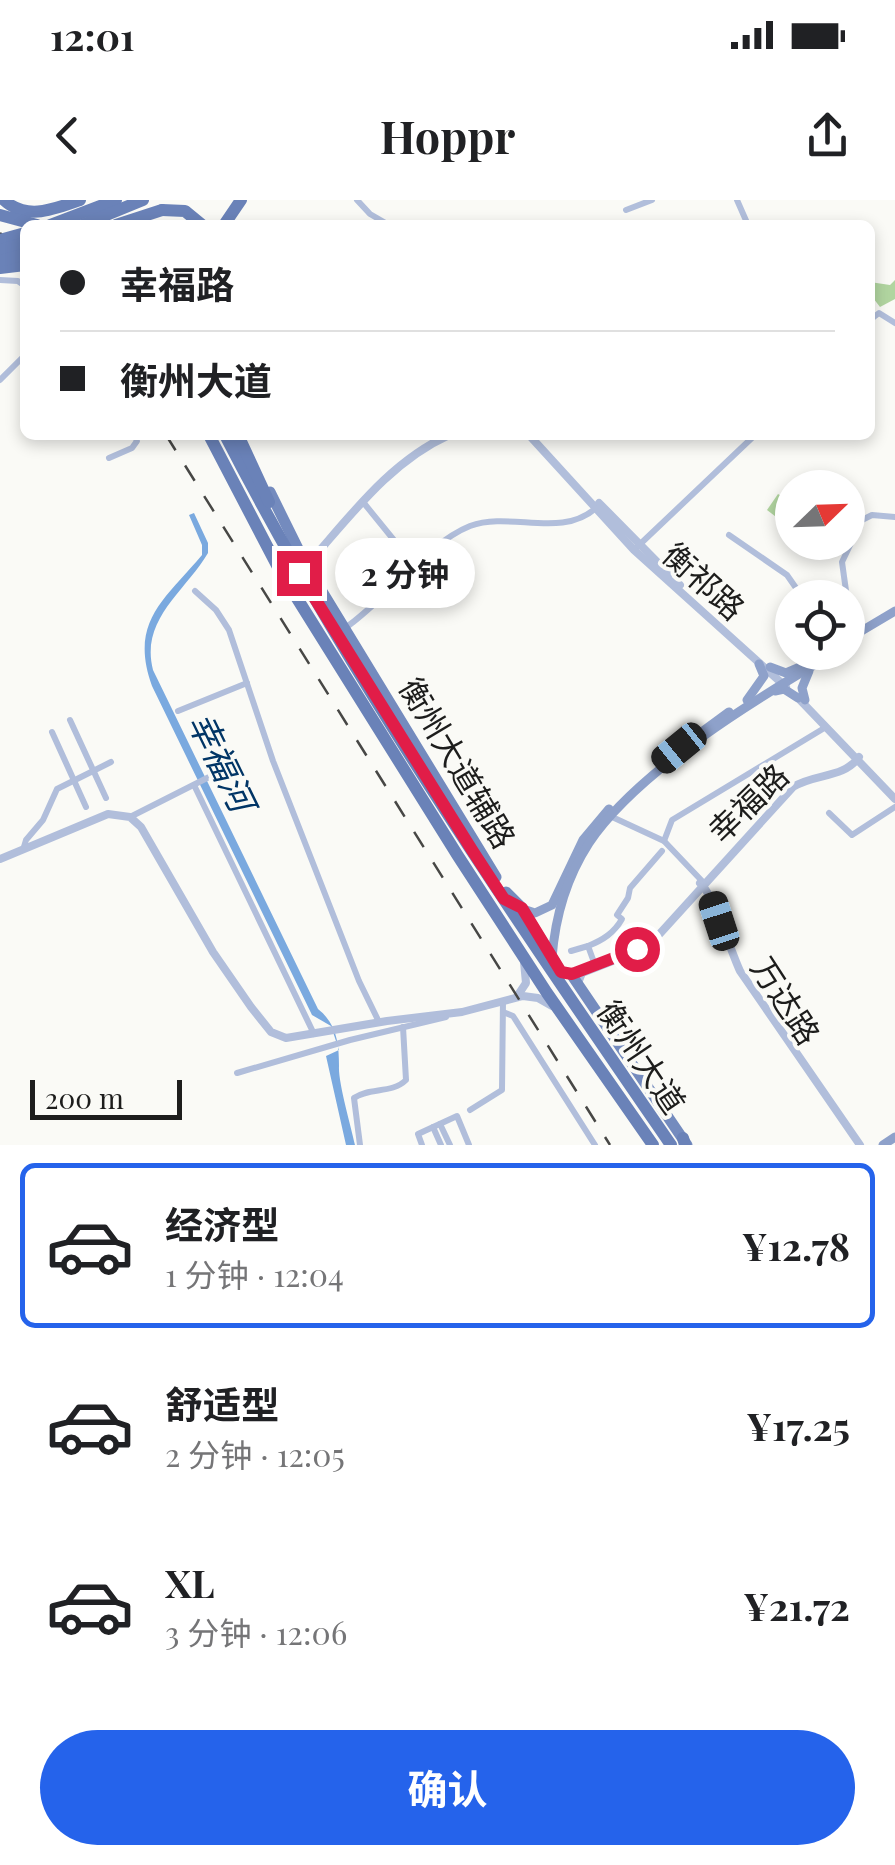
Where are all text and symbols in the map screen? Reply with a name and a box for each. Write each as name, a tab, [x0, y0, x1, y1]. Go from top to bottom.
text: 12:01	[50, 10, 135, 61]
text: Hoppr	[380, 105, 515, 165]
icon: back	[40, 108, 95, 163]
icon: share	[800, 108, 855, 163]
text: 幸福路	[120, 258, 234, 309]
text: 衡州大道	[120, 354, 272, 405]
north arrow	[775, 470, 865, 560]
map controls	[775, 470, 865, 670]
street label: 衡祁路	[655, 532, 755, 628]
callout: 2 分钟	[334, 538, 474, 608]
route end	[277, 551, 322, 596]
text: 2 分钟	[361, 551, 449, 594]
button: locate	[775, 580, 865, 670]
street label: 衡州大道辅路	[391, 669, 527, 855]
water label: 幸福河	[179, 704, 270, 824]
car	[646, 717, 712, 779]
street label: 幸福路	[698, 753, 796, 851]
car	[695, 888, 743, 954]
route start	[615, 927, 660, 972]
street label: 万达路	[743, 948, 831, 1052]
street label: 衡州大道	[589, 991, 697, 1121]
scale bar	[30, 1075, 182, 1120]
text: 200 m	[45, 1079, 124, 1116]
text: 经济型	[165, 1198, 279, 1249]
icon: car	[45, 1201, 135, 1291]
text: ¥12.78	[742, 1220, 850, 1271]
text: 1 分钟 · 12:04	[165, 1252, 344, 1295]
text: 舒适型	[165, 1378, 279, 1429]
icon: car	[45, 1381, 135, 1471]
text: ¥17.25	[746, 1400, 850, 1451]
text: 2 分钟 · 12:05	[165, 1432, 345, 1475]
text: XL	[165, 1557, 214, 1608]
icon: car	[45, 1561, 135, 1651]
text: ¥21.72	[743, 1580, 850, 1631]
text: 3 分钟 · 12:06	[165, 1610, 347, 1653]
button: 确认	[40, 1730, 855, 1845]

